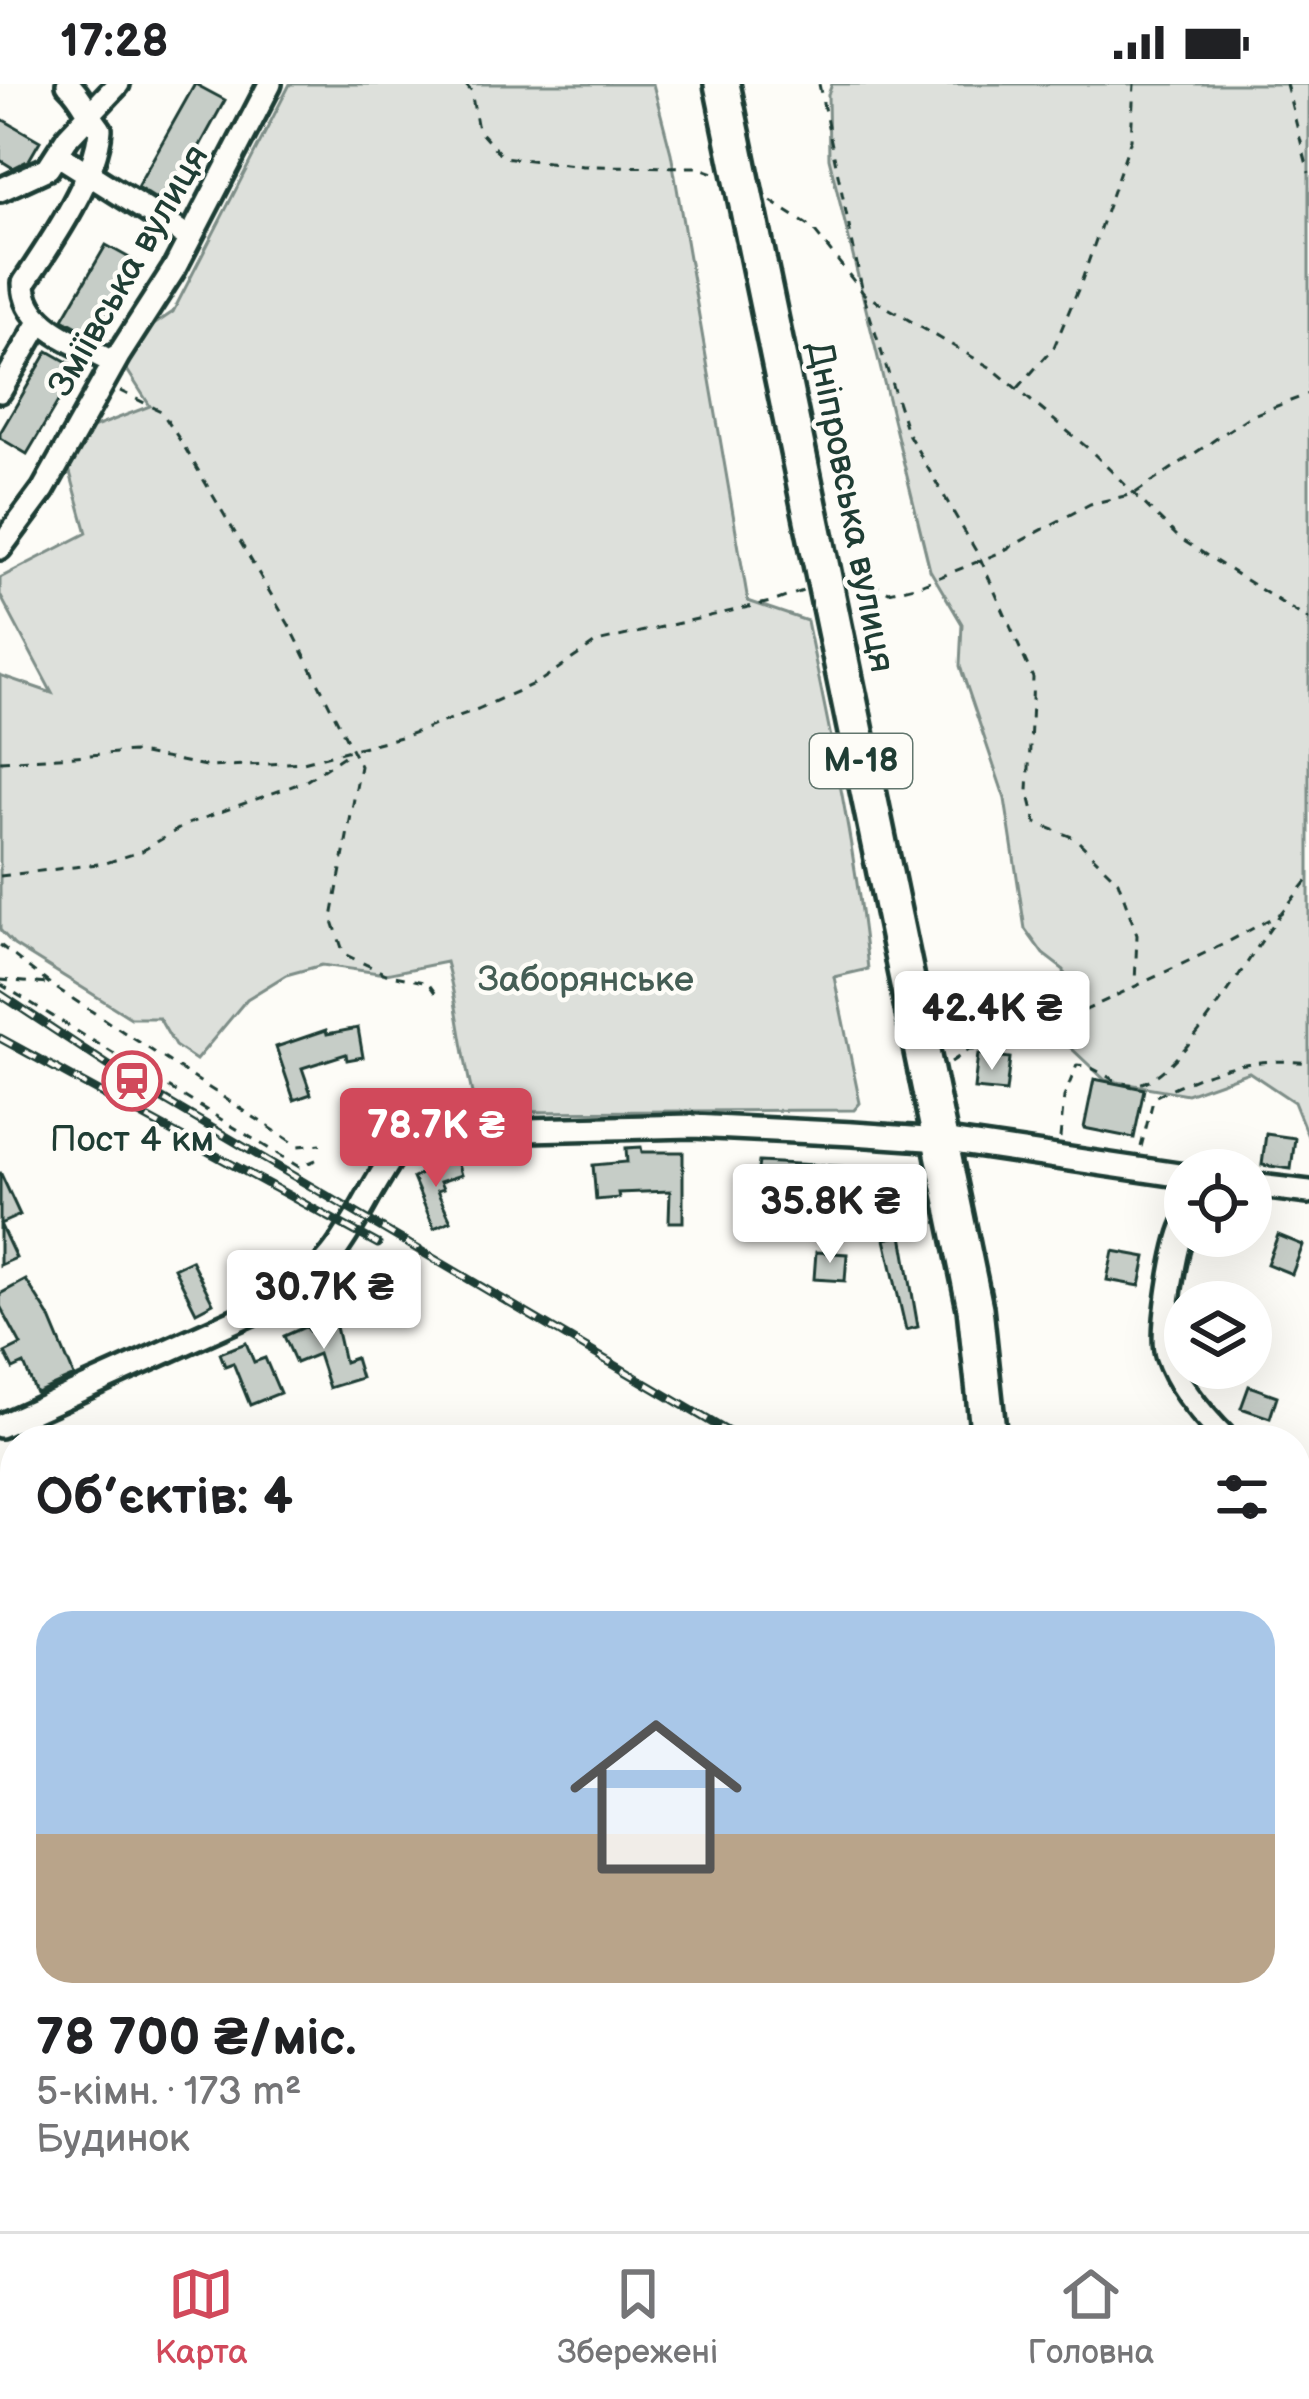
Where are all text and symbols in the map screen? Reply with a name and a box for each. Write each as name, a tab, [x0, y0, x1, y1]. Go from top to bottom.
text: 17:28	[60, 15, 169, 70]
street label: Зміївська вулиця	[40, 138, 218, 404]
street label: Дніпровська вулиця	[797, 338, 903, 676]
road number: М-18	[810, 734, 912, 788]
park label: Заборянське	[478, 959, 694, 1002]
pin: 42.4K ₴	[881, 971, 1103, 1073]
text: 42.4K ₴	[922, 986, 1062, 1033]
station icon: Пост 4 км	[101, 1050, 163, 1112]
pin: 78.7K ₴	[325, 1088, 547, 1190]
text: 78.7K ₴	[367, 1103, 505, 1150]
place label: Пост 4 км	[50, 1119, 214, 1162]
map controls	[1164, 1149, 1272, 1389]
button: locate	[1164, 1149, 1272, 1257]
pin: 35.8K ₴	[719, 1164, 941, 1266]
text: 35.8K ₴	[760, 1179, 900, 1226]
pin: 30.7K ₴	[213, 1250, 435, 1352]
text: 30.7K ₴	[254, 1265, 394, 1312]
button: layers	[1164, 1281, 1272, 1389]
icon: filters	[1209, 1464, 1275, 1530]
text: Об’єктів: 4	[36, 1467, 293, 1528]
icon: home	[548, 1689, 764, 1905]
text: 78 700 ₴/міс.	[36, 2008, 356, 2069]
text: 5-кімн. · 173 m²	[36, 2069, 302, 2116]
text: Будинок	[36, 2116, 190, 2163]
tab: Карта	[155, 2261, 248, 2373]
tab: Збережені	[557, 2261, 718, 2373]
tab: Головна	[1028, 2261, 1154, 2373]

